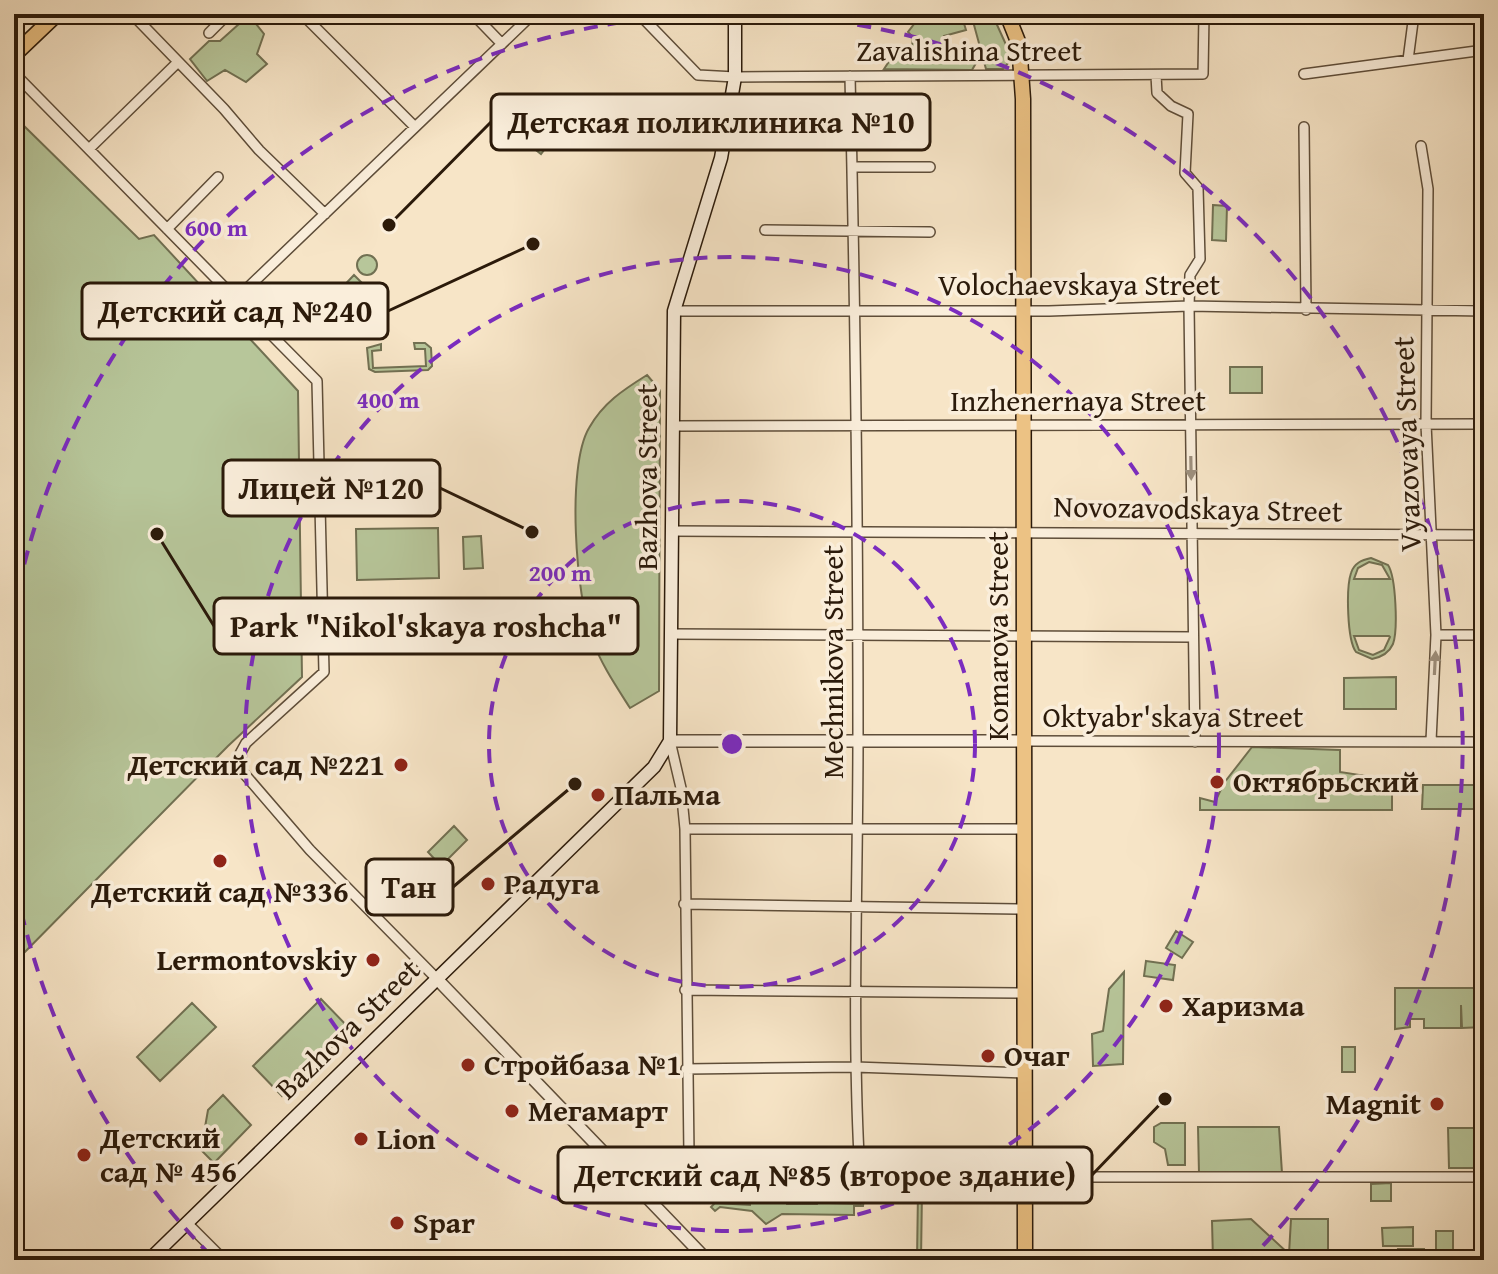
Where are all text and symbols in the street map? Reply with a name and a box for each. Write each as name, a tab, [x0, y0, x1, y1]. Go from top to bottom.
street label: Zavalishina Street	[856, 28, 1082, 72]
callout: Детская поликлиника №10	[491, 94, 930, 150]
text: Детская поликлиника №10	[506, 98, 915, 145]
text: 600 m	[184, 210, 248, 245]
street label: Volochaevskaya Street	[938, 262, 1221, 306]
callout: Детский сад №240	[82, 283, 388, 339]
text: Детский сад №240	[97, 287, 372, 334]
street label: Vyazovaya Street	[1380, 335, 1432, 553]
street label: Inzhenernaya Street	[950, 378, 1206, 422]
text: 400 m	[356, 382, 420, 417]
street label: Bazhova Street	[624, 383, 668, 570]
one-way arrow	[1184, 456, 1197, 481]
callout: Лицей №120	[223, 460, 440, 516]
text: Лицей №120	[238, 464, 424, 511]
street label: Novozavodskaya Street	[1053, 483, 1343, 533]
street label: Komarova Street	[975, 531, 1019, 741]
street label: Mechnikova Street	[810, 545, 854, 779]
text: 200 m	[528, 555, 592, 590]
callout: Park "Nikol'skaya roshcha"	[214, 598, 638, 654]
text: Park "Nikol'skaya roshcha"	[230, 602, 622, 649]
one-way arrow	[1428, 650, 1441, 675]
street label: Oktyabr'skaya Street	[1043, 694, 1304, 738]
centre of rings	[718, 730, 746, 758]
place label: Детский сад №221	[127, 742, 385, 786]
marker: Детский сад №221	[392, 756, 410, 774]
place label: Октябрьский	[1233, 759, 1419, 803]
place label: Пальма	[614, 772, 721, 816]
marker: Октябрьский	[1208, 773, 1226, 791]
marker: Пальма	[589, 786, 607, 804]
marker: Детский сад №336	[211, 852, 229, 870]
callout: Тан	[366, 859, 453, 915]
place label: Радуга	[504, 861, 600, 905]
text: Тан	[382, 863, 436, 910]
place label: Детский сад №336	[90, 869, 349, 913]
marker: Радуга	[479, 875, 497, 893]
place label: Lermontovskiy	[157, 937, 358, 981]
street label: Bazhova Street	[265, 947, 430, 1109]
marker: Lermontovskiy	[364, 951, 382, 969]
place label: Харизма	[1182, 983, 1305, 1027]
marker: Харизма	[1157, 997, 1175, 1015]
place label: Очаг	[1004, 1033, 1070, 1077]
place label: Стройбаза №1	[484, 1042, 682, 1086]
marker: Очаг	[979, 1047, 997, 1065]
marker: Стройбаза №1	[459, 1056, 477, 1074]
place label: Magnit	[1326, 1081, 1422, 1125]
place label: Мегамарт	[528, 1088, 669, 1132]
marker: Magnit	[1428, 1095, 1446, 1113]
marker: Мегамарт	[503, 1102, 521, 1120]
place label: Детский сад № 456	[99, 1115, 237, 1193]
place label: Lion	[377, 1116, 436, 1160]
marker: Lion	[352, 1130, 370, 1148]
marker: Детский сад № 456	[75, 1146, 93, 1164]
callout: Детский сад №85 (второе здание)	[558, 1147, 1092, 1203]
text: Детский сад №85 (второе здание)	[573, 1151, 1076, 1198]
place label: Spar	[413, 1200, 475, 1244]
marker: Spar	[388, 1214, 406, 1232]

